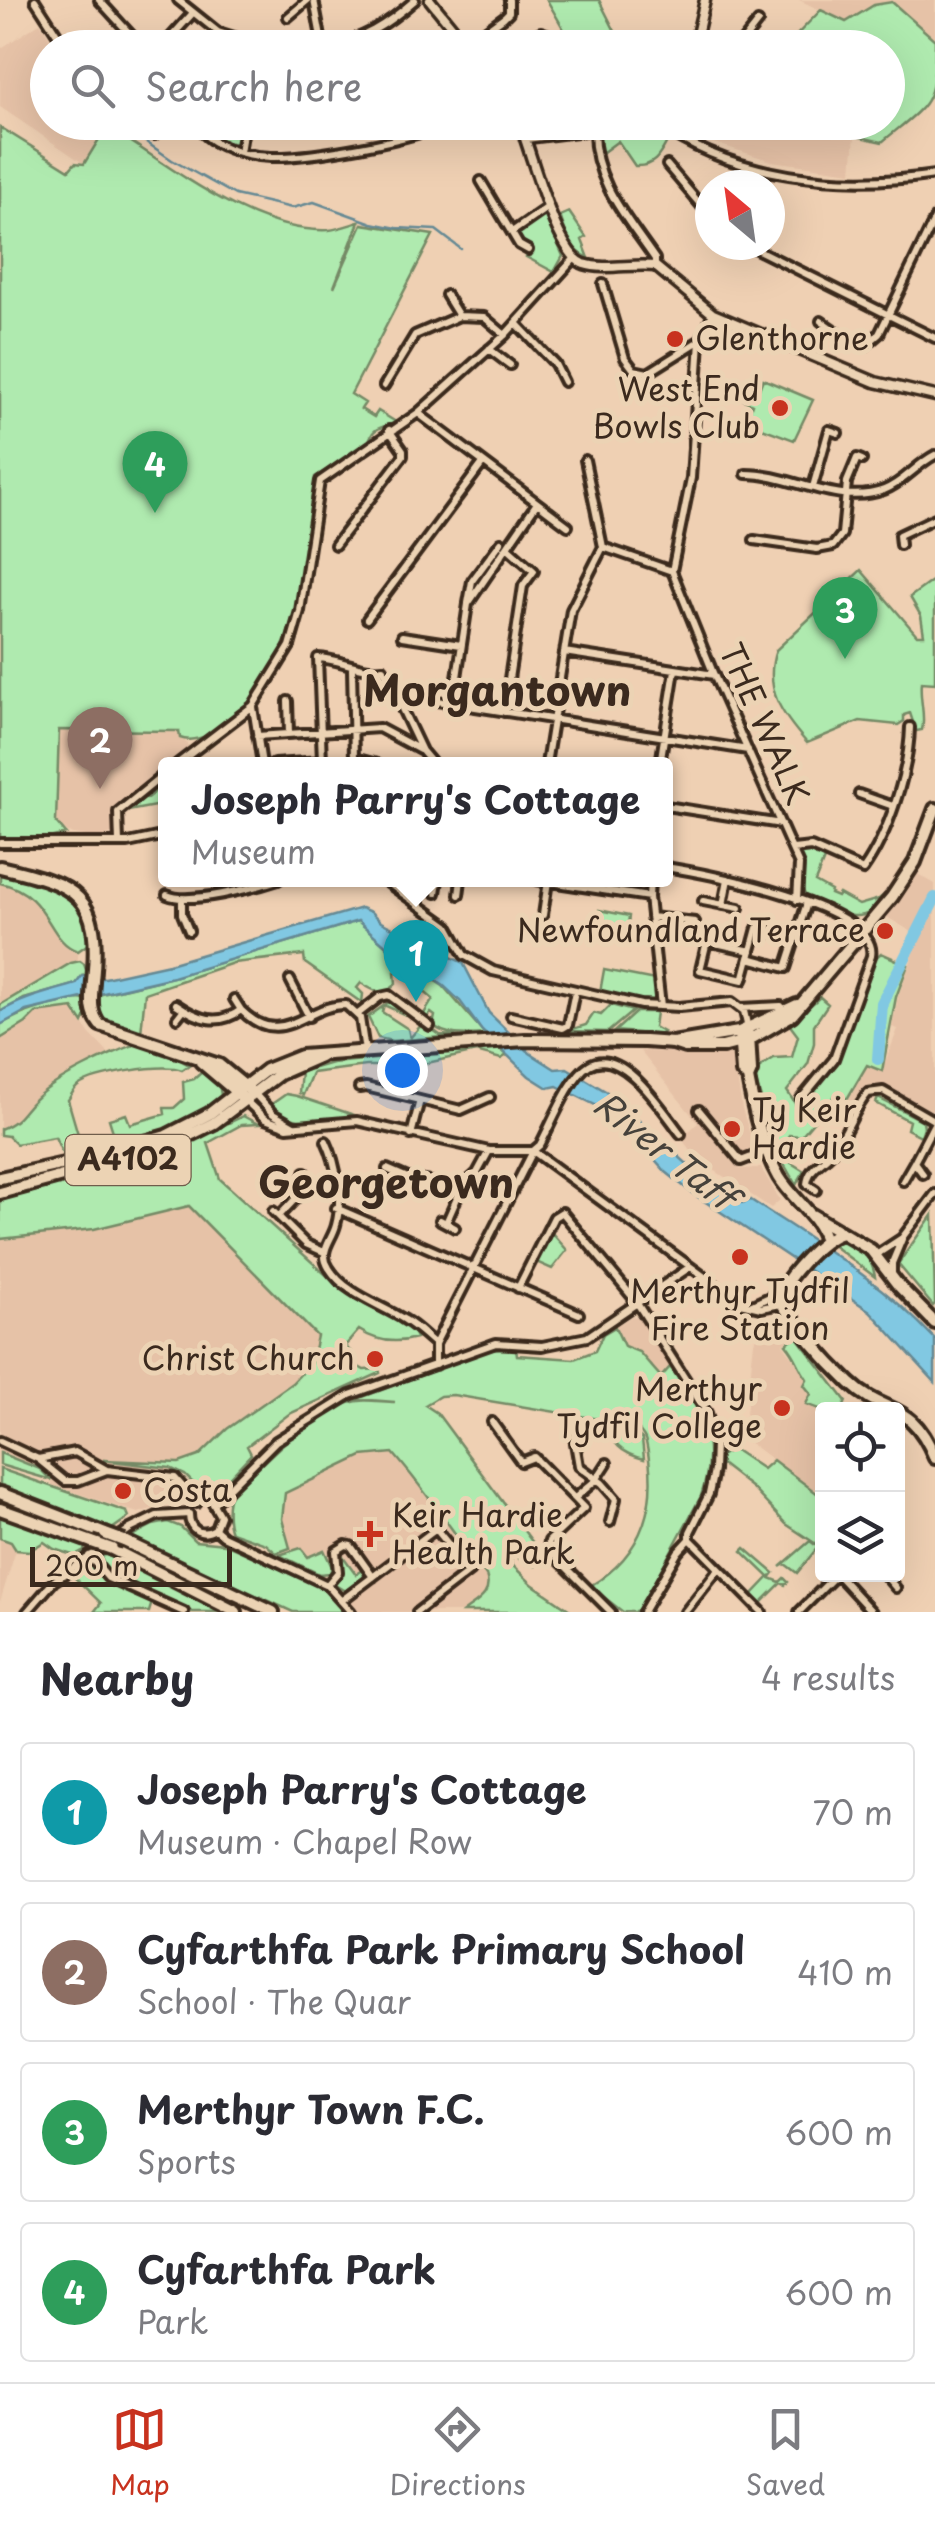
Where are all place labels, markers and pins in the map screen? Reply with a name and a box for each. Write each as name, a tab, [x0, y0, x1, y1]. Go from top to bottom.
place label: Glenthorne	[695, 313, 869, 361]
marker: Glenthorne	[664, 328, 686, 350]
place label: West End Bowls Club	[592, 364, 760, 449]
marker: West End Bowls Club	[769, 397, 791, 419]
pin: 4	[122, 430, 188, 513]
pin: 3	[812, 576, 878, 659]
pin: 2	[68, 706, 132, 789]
place label: Newfoundland Terrace	[517, 905, 865, 953]
pin: 1	[384, 920, 448, 1002]
marker: Newfoundland Terrace	[874, 920, 896, 942]
place label: Ty Keir Hardie	[752, 1085, 857, 1170]
marker: Ty Keir Hardie	[721, 1118, 743, 1140]
marker: Merthyr Tydfil Fire Station	[729, 1246, 751, 1268]
place label: Merthyr Tydfil Fire Station	[630, 1266, 850, 1351]
place label: Christ Church	[142, 1333, 355, 1381]
marker: Christ Church	[364, 1348, 386, 1370]
place label: Merthyr Tydfil College	[556, 1364, 762, 1449]
marker: Merthyr Tydfil College	[771, 1397, 793, 1419]
place label: Costa	[143, 1465, 232, 1513]
marker: Costa	[112, 1480, 134, 1502]
place label: Keir Hardie Health Park	[392, 1490, 575, 1575]
marker: Keir Hardie Health Park	[357, 1521, 383, 1547]

